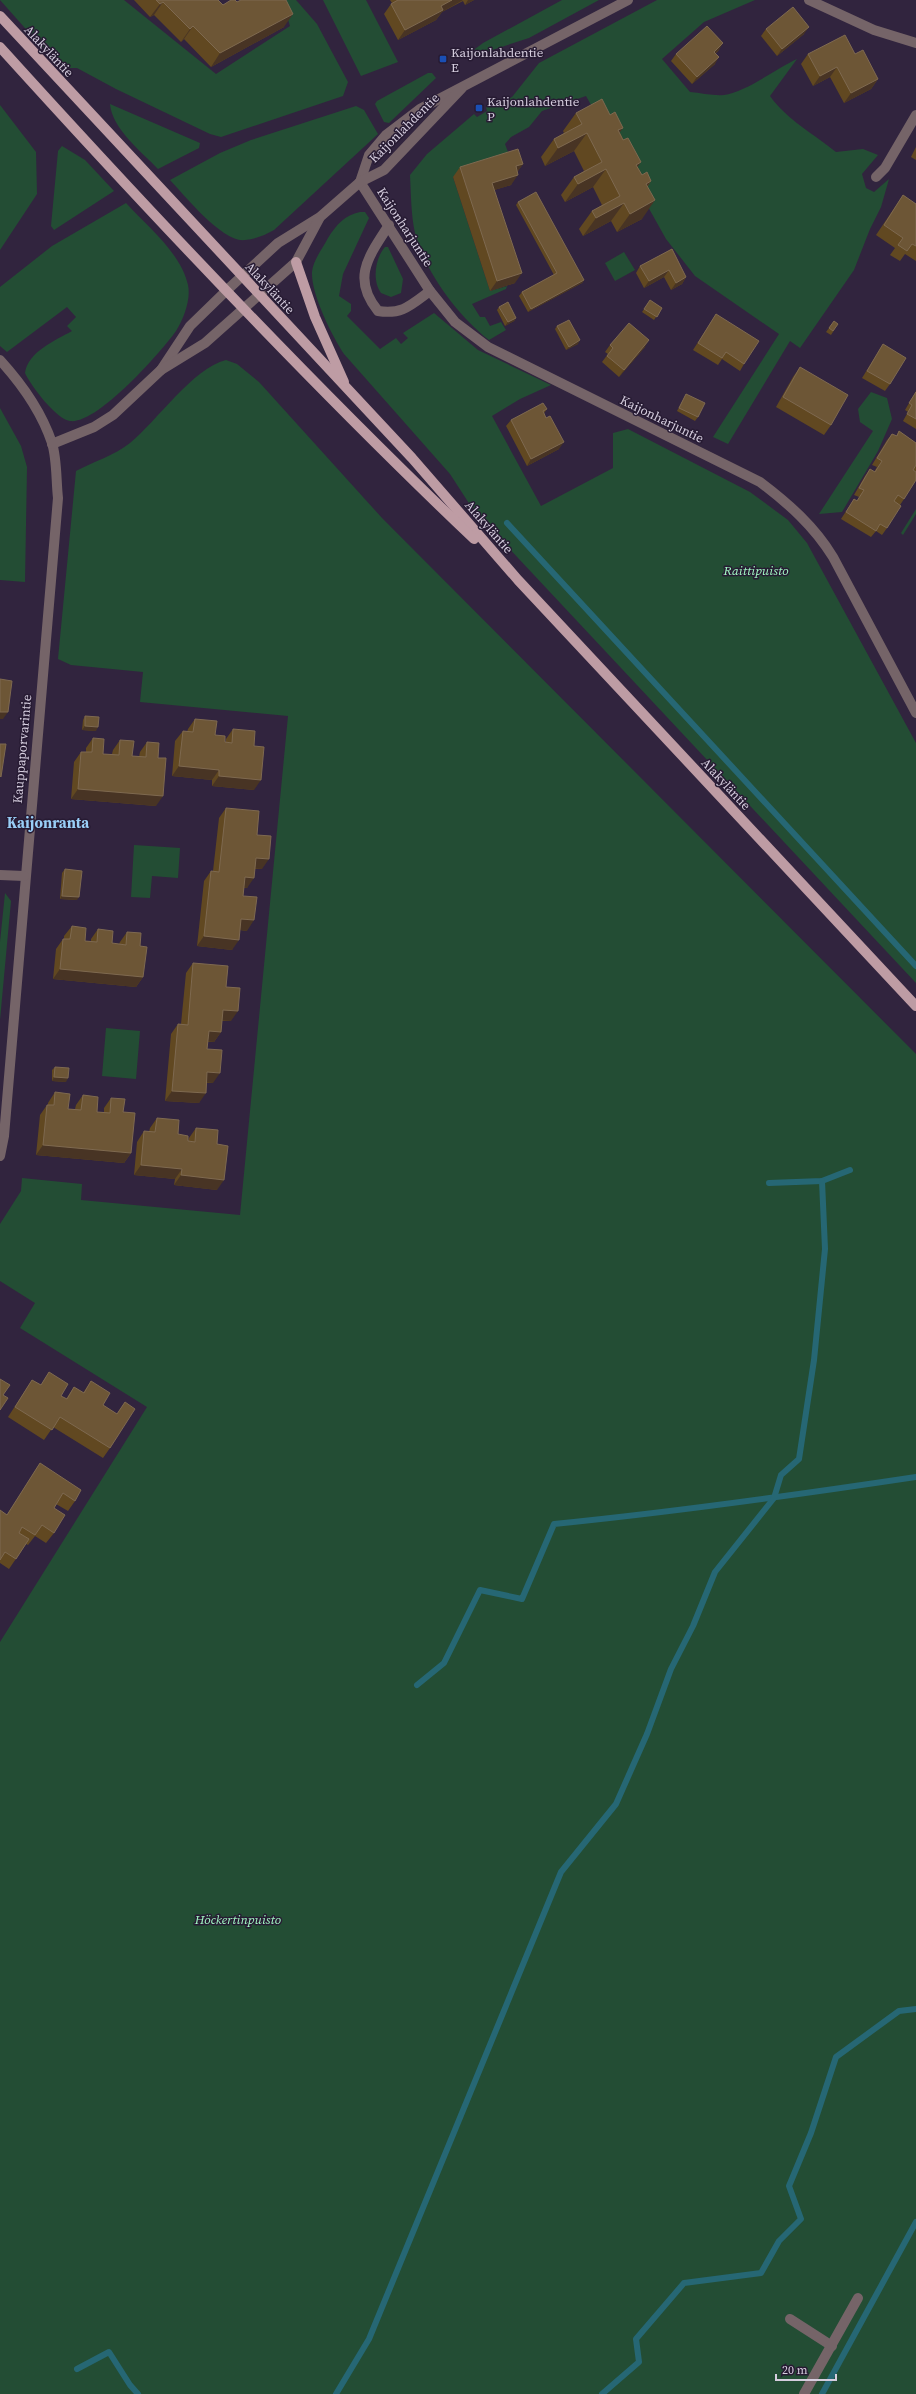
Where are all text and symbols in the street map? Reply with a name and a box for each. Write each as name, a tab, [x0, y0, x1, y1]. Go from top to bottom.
street label: Alakyläntie	[21, 21, 78, 81]
place label: Kaijonlahdentie E	[451, 44, 544, 76]
marker: Kaijonlahdentie E	[438, 54, 448, 64]
street label: Kaijonlahdentie	[365, 89, 443, 167]
place label: Kaijonlahdentie P	[487, 93, 580, 125]
marker: Kaijonlahdentie P	[474, 103, 484, 113]
street label: Kaijonharjuntie	[373, 184, 437, 270]
street label: Alakyläntie	[242, 258, 299, 318]
street label: Kaijonharjuntie	[617, 391, 707, 447]
street label: Alakyläntie	[461, 497, 517, 558]
park label: Raittipuisto	[722, 562, 789, 579]
street label: Kauppaporvarintie	[9, 694, 35, 804]
street label: Alakyläntie	[698, 754, 755, 814]
district label: Kaijonranta	[7, 812, 90, 833]
park label: Höckertinpuisto	[194, 1911, 281, 1928]
scale bar	[776, 2356, 836, 2382]
text: 20 m	[782, 2362, 808, 2378]

